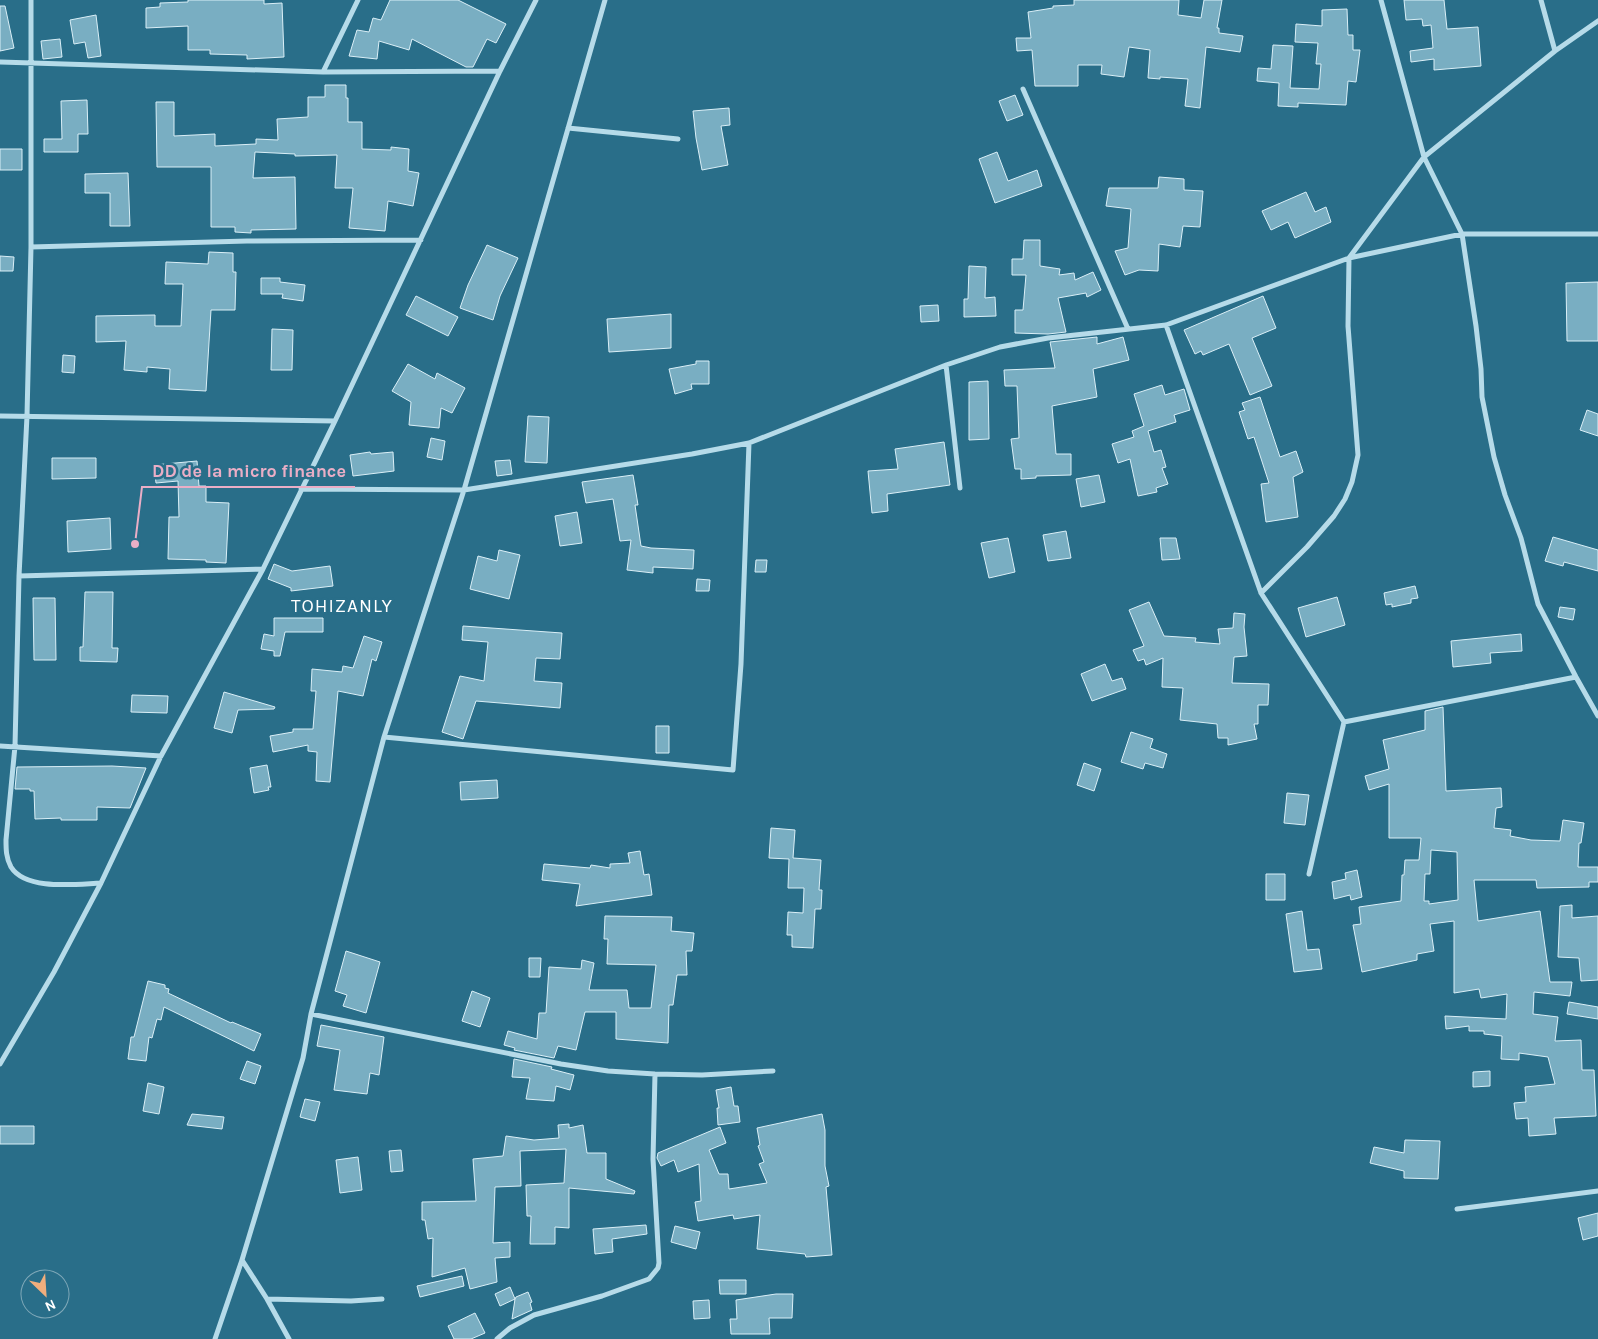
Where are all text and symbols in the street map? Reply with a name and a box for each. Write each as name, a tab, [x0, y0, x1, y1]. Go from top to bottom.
callout: DD de la micro finance	[142, 454, 355, 487]
text: DD de la micro finance	[152, 460, 346, 482]
district label: TOHIZANLY	[291, 595, 393, 617]
north arrow	[20, 1269, 70, 1319]
text: N	[42, 1296, 58, 1315]

